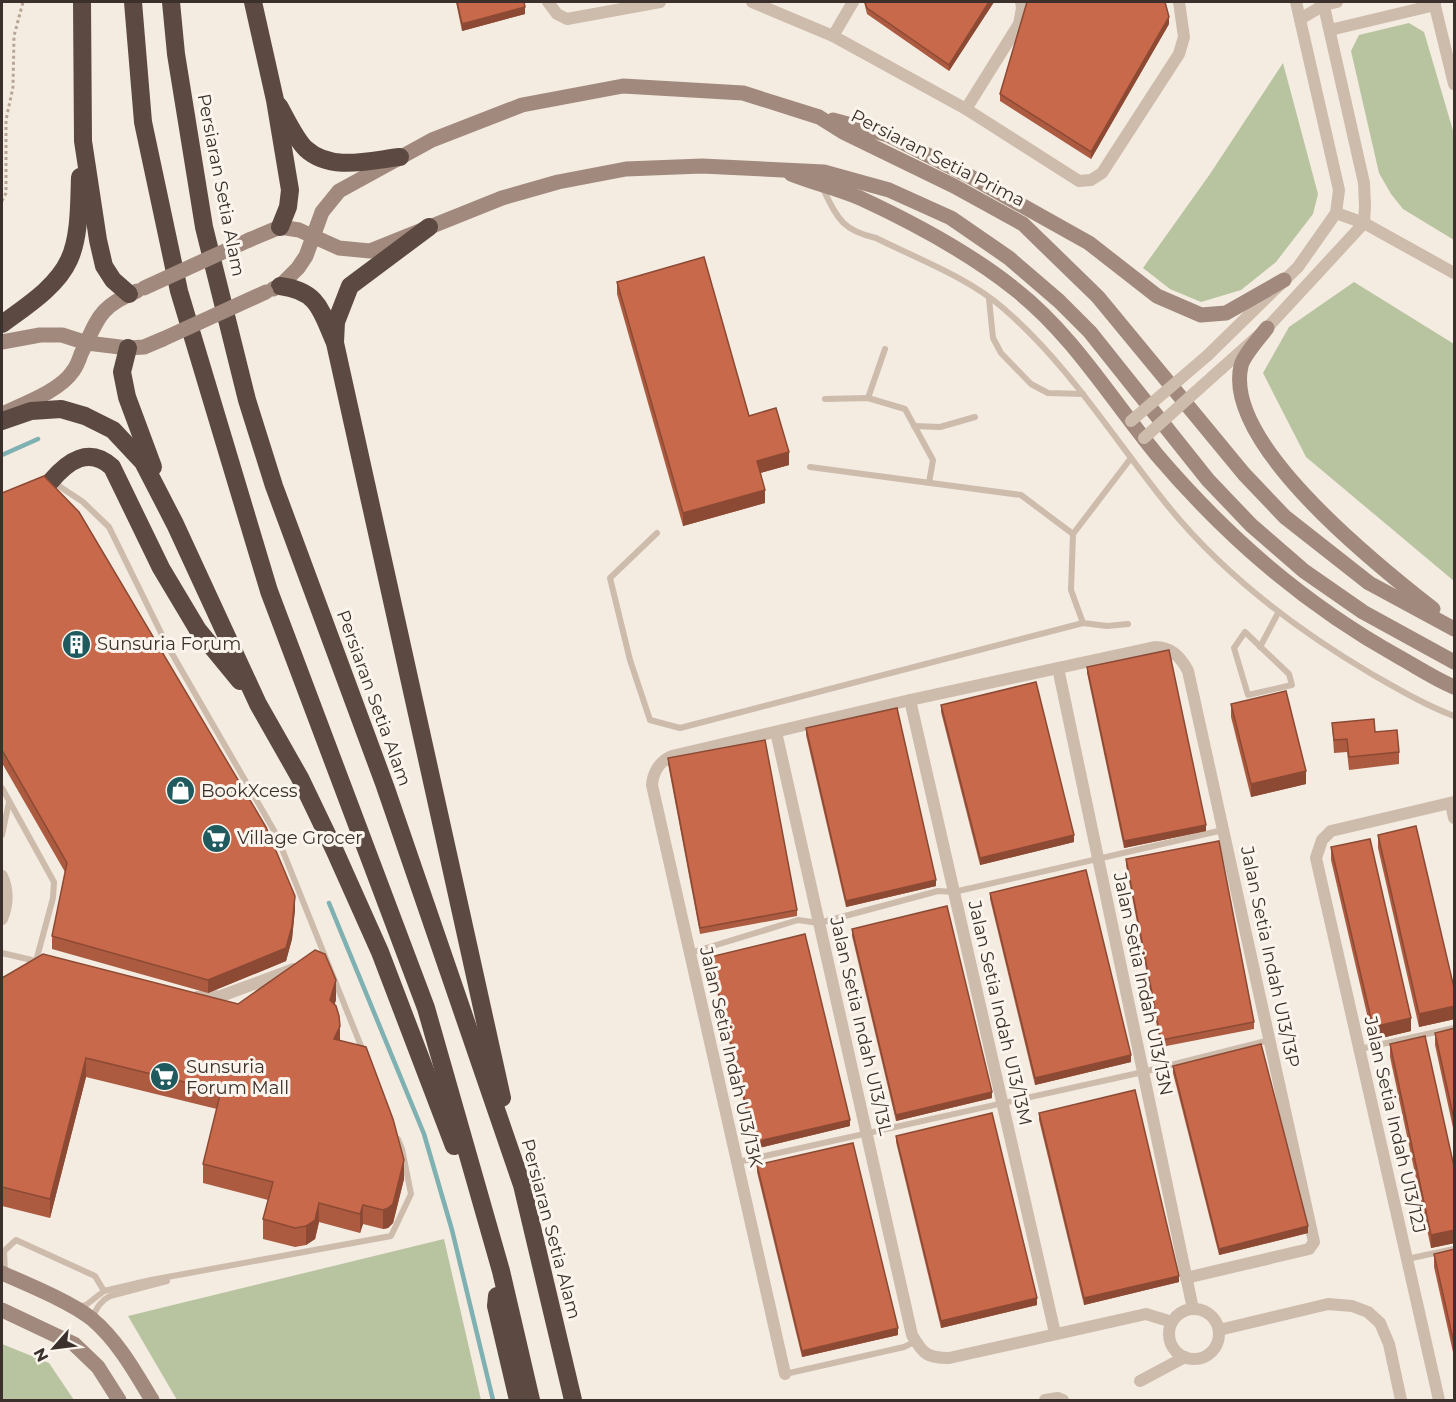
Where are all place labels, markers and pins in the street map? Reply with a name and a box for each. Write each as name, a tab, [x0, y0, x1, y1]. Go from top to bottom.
building icon: Sunsuria Forum	[60, 628, 92, 660]
place label: Sunsuria Forum	[97, 633, 241, 655]
shop icon: BookXcess	[164, 775, 196, 807]
place label: BookXcess	[201, 780, 298, 802]
supermarket icon: Village Grocer	[200, 822, 232, 854]
place label: Village Grocer	[237, 827, 363, 849]
place label: Sunsuria Forum Mall	[186, 1056, 289, 1099]
supermarket icon: Sunsuria Forum Mall	[149, 1061, 181, 1093]

